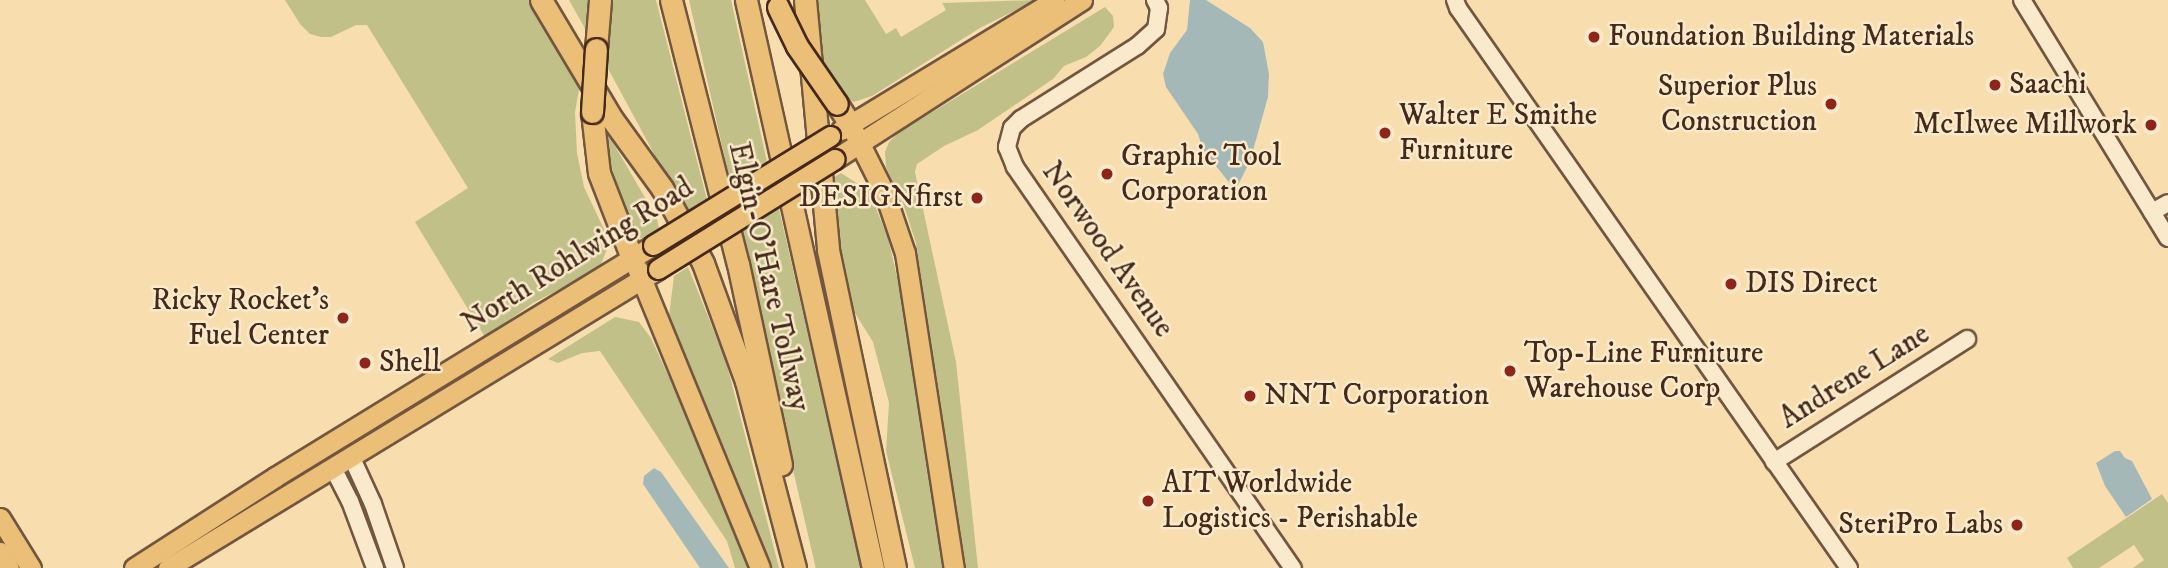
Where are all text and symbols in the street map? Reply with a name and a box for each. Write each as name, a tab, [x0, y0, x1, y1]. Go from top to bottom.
place label: Foundation Building Materials	[1608, 19, 1974, 55]
marker: Foundation Building Materials	[1586, 29, 1602, 45]
place label: Saachi	[2009, 67, 2087, 103]
place label: Superior Plus Construction	[1658, 69, 1817, 140]
marker: Saachi	[1987, 77, 2003, 93]
marker: Superior Plus Construction	[1823, 96, 1839, 112]
place label: Walter E Smithe Furniture	[1399, 98, 1597, 168]
place label: McIlwee Millwork	[1913, 107, 2137, 143]
marker: McIlwee Millwork	[2143, 117, 2159, 133]
marker: Walter E Smithe Furniture	[1377, 125, 1393, 141]
street label: Elgin-O'Hare Tollway	[720, 139, 816, 415]
place label: Graphic Tool Corporation	[1121, 139, 1281, 210]
street label: Norwood Avenue	[1033, 155, 1181, 345]
marker: Graphic Tool Corporation	[1099, 166, 1115, 182]
street label: North Rohlwing Road	[456, 170, 700, 342]
place label: DESIGNfirst	[799, 180, 963, 216]
marker: DESIGNfirst	[969, 190, 985, 206]
place label: DIS Direct	[1745, 266, 1878, 302]
marker: DIS Direct	[1723, 276, 1739, 292]
place label: Ricky Rocket's Fuel Center	[152, 283, 329, 354]
marker: Ricky Rocket's Fuel Center	[335, 310, 351, 326]
street label: Andrene Lane	[1773, 317, 1937, 437]
place label: Top-Line Furniture Warehouse Corp	[1524, 336, 1763, 406]
place label: Shell	[379, 345, 441, 381]
marker: Shell	[357, 355, 373, 371]
marker: Top-Line Furniture Warehouse Corp	[1502, 363, 1518, 379]
place label: NNT Corporation	[1264, 378, 1489, 414]
marker: NNT Corporation	[1242, 388, 1258, 404]
place label: AIT Worldwide Logistics - Perishable	[1162, 466, 1418, 536]
marker: AIT Worldwide Logistics - Perishable	[1140, 493, 1156, 509]
place label: SteriPro Labs	[1838, 507, 2003, 543]
marker: SteriPro Labs	[2009, 517, 2025, 533]

